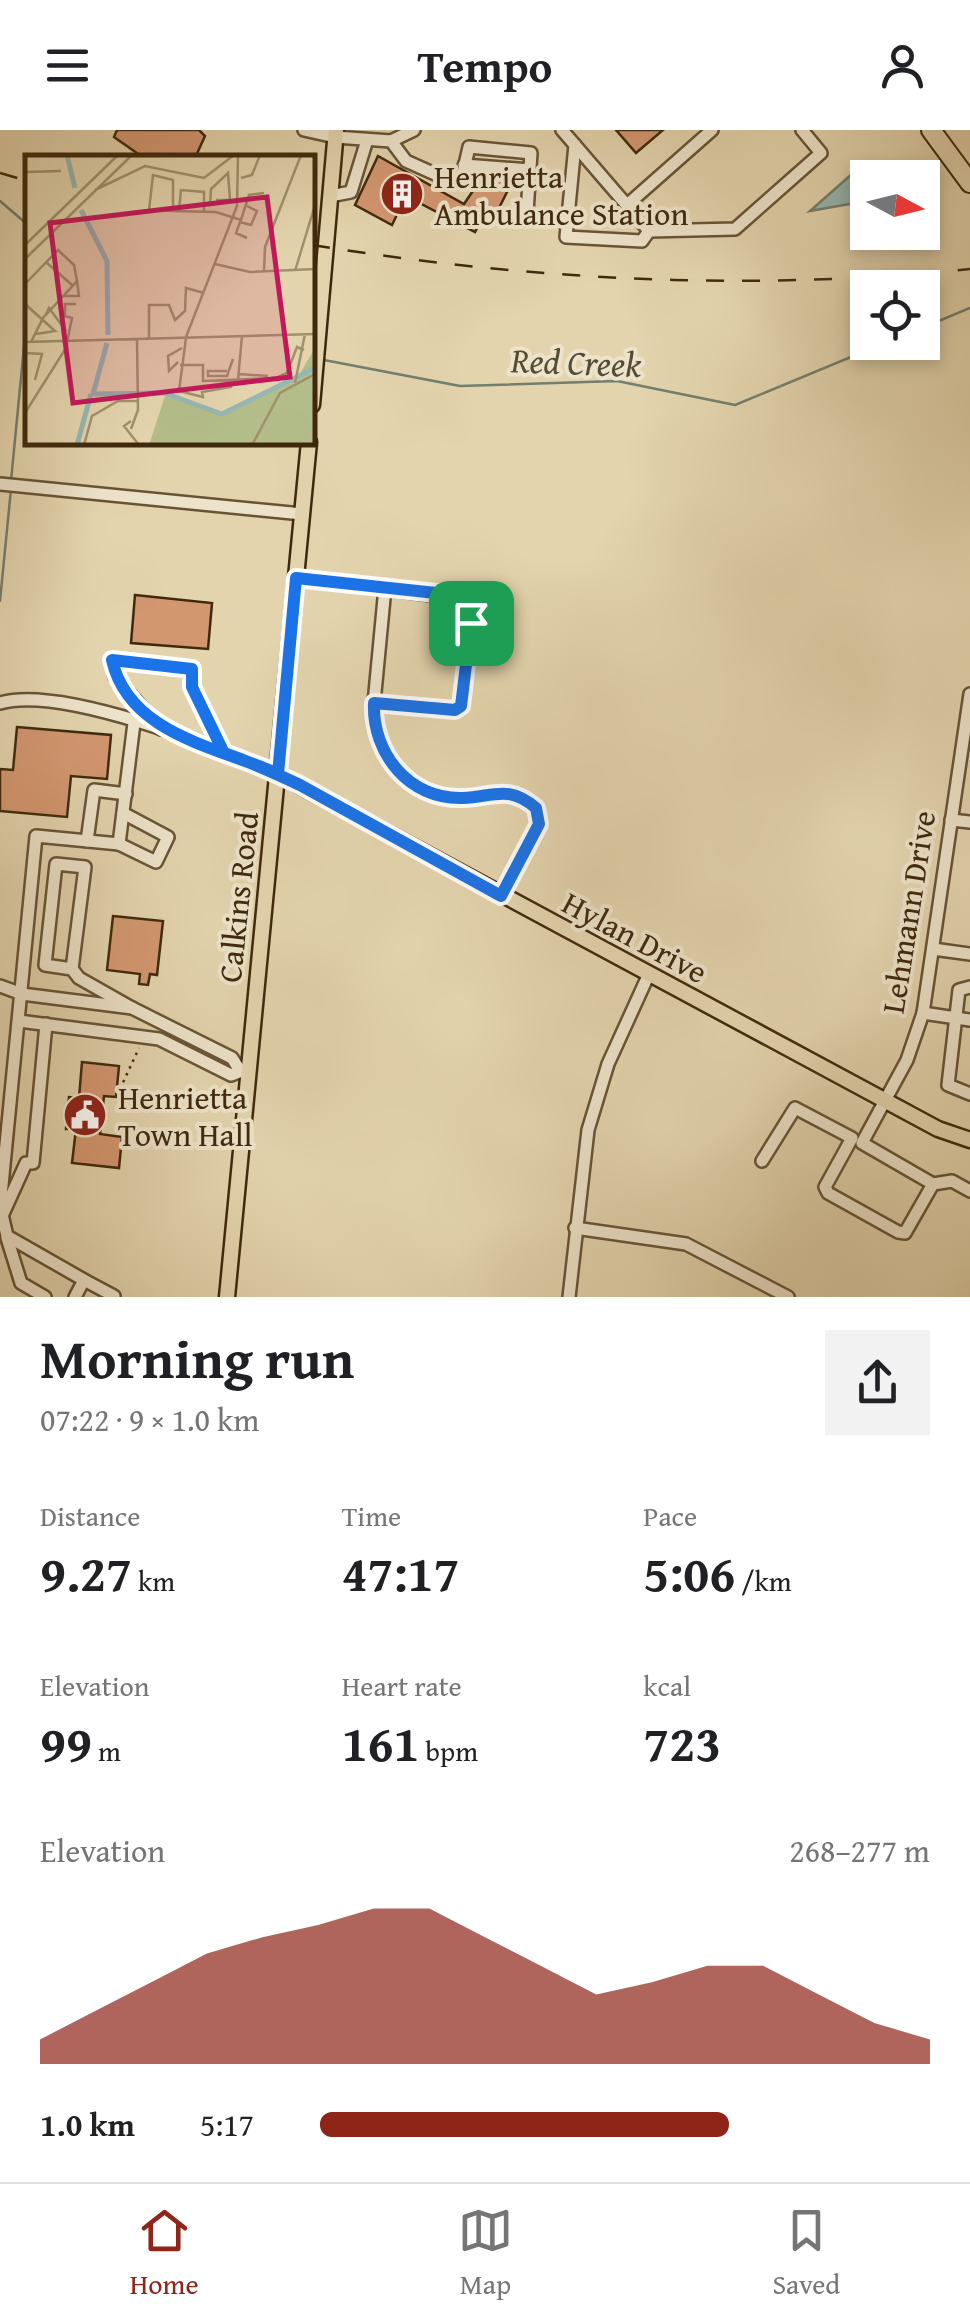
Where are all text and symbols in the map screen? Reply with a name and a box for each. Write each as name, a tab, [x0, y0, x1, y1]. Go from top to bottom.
text: Tempo	[418, 33, 553, 98]
icon: menu	[40, 38, 95, 93]
icon: person	[875, 38, 930, 93]
place label: Henrietta Ambulance Station	[434, 153, 688, 237]
inset map	[25, 155, 315, 445]
north arrow	[850, 160, 940, 250]
map controls	[850, 160, 940, 360]
building icon: Henrietta Ambulance Station	[379, 171, 425, 217]
button: locate	[850, 270, 940, 360]
water label: Red Creek	[509, 334, 643, 390]
pin	[429, 581, 514, 666]
icon: arrive	[444, 596, 499, 651]
street label: Lehmann Drive	[869, 807, 947, 1017]
street label: Calkins Road	[206, 809, 270, 985]
street label: Hylan Drive	[554, 879, 716, 995]
place label: Henrietta Town Hall	[118, 1074, 253, 1158]
public building icon: Henrietta Town Hall	[62, 1092, 108, 1138]
text: Morning run	[40, 1318, 354, 1398]
button: share	[825, 1330, 930, 1435]
text: 07:22 · 9 × 1.0 km	[40, 1396, 259, 1443]
text: Distance	[40, 1495, 140, 1536]
text: Time	[342, 1495, 401, 1536]
text: Pace	[643, 1495, 697, 1536]
text: 9.27	[40, 1536, 132, 1609]
text: 47:17	[342, 1536, 459, 1609]
text: 5:06	[643, 1536, 735, 1609]
text: km	[132, 1560, 175, 1601]
text: /km	[735, 1560, 792, 1601]
text: Elevation	[40, 1665, 150, 1706]
text: Heart rate	[342, 1665, 462, 1706]
text: kcal	[643, 1665, 691, 1706]
text: 99	[40, 1706, 92, 1779]
text: 161	[342, 1706, 419, 1779]
text: 723	[643, 1706, 721, 1779]
text: m	[92, 1730, 121, 1771]
text: bpm	[419, 1730, 478, 1771]
text: Elevation	[40, 1827, 165, 1874]
text: 268–277 m	[789, 1827, 930, 1874]
text: 1.0 km	[40, 2101, 135, 2148]
text: 5:17	[200, 2101, 254, 2148]
tab: Home	[130, 2203, 199, 2304]
tab: Map	[458, 2203, 513, 2304]
tab: Saved	[772, 2203, 840, 2304]

